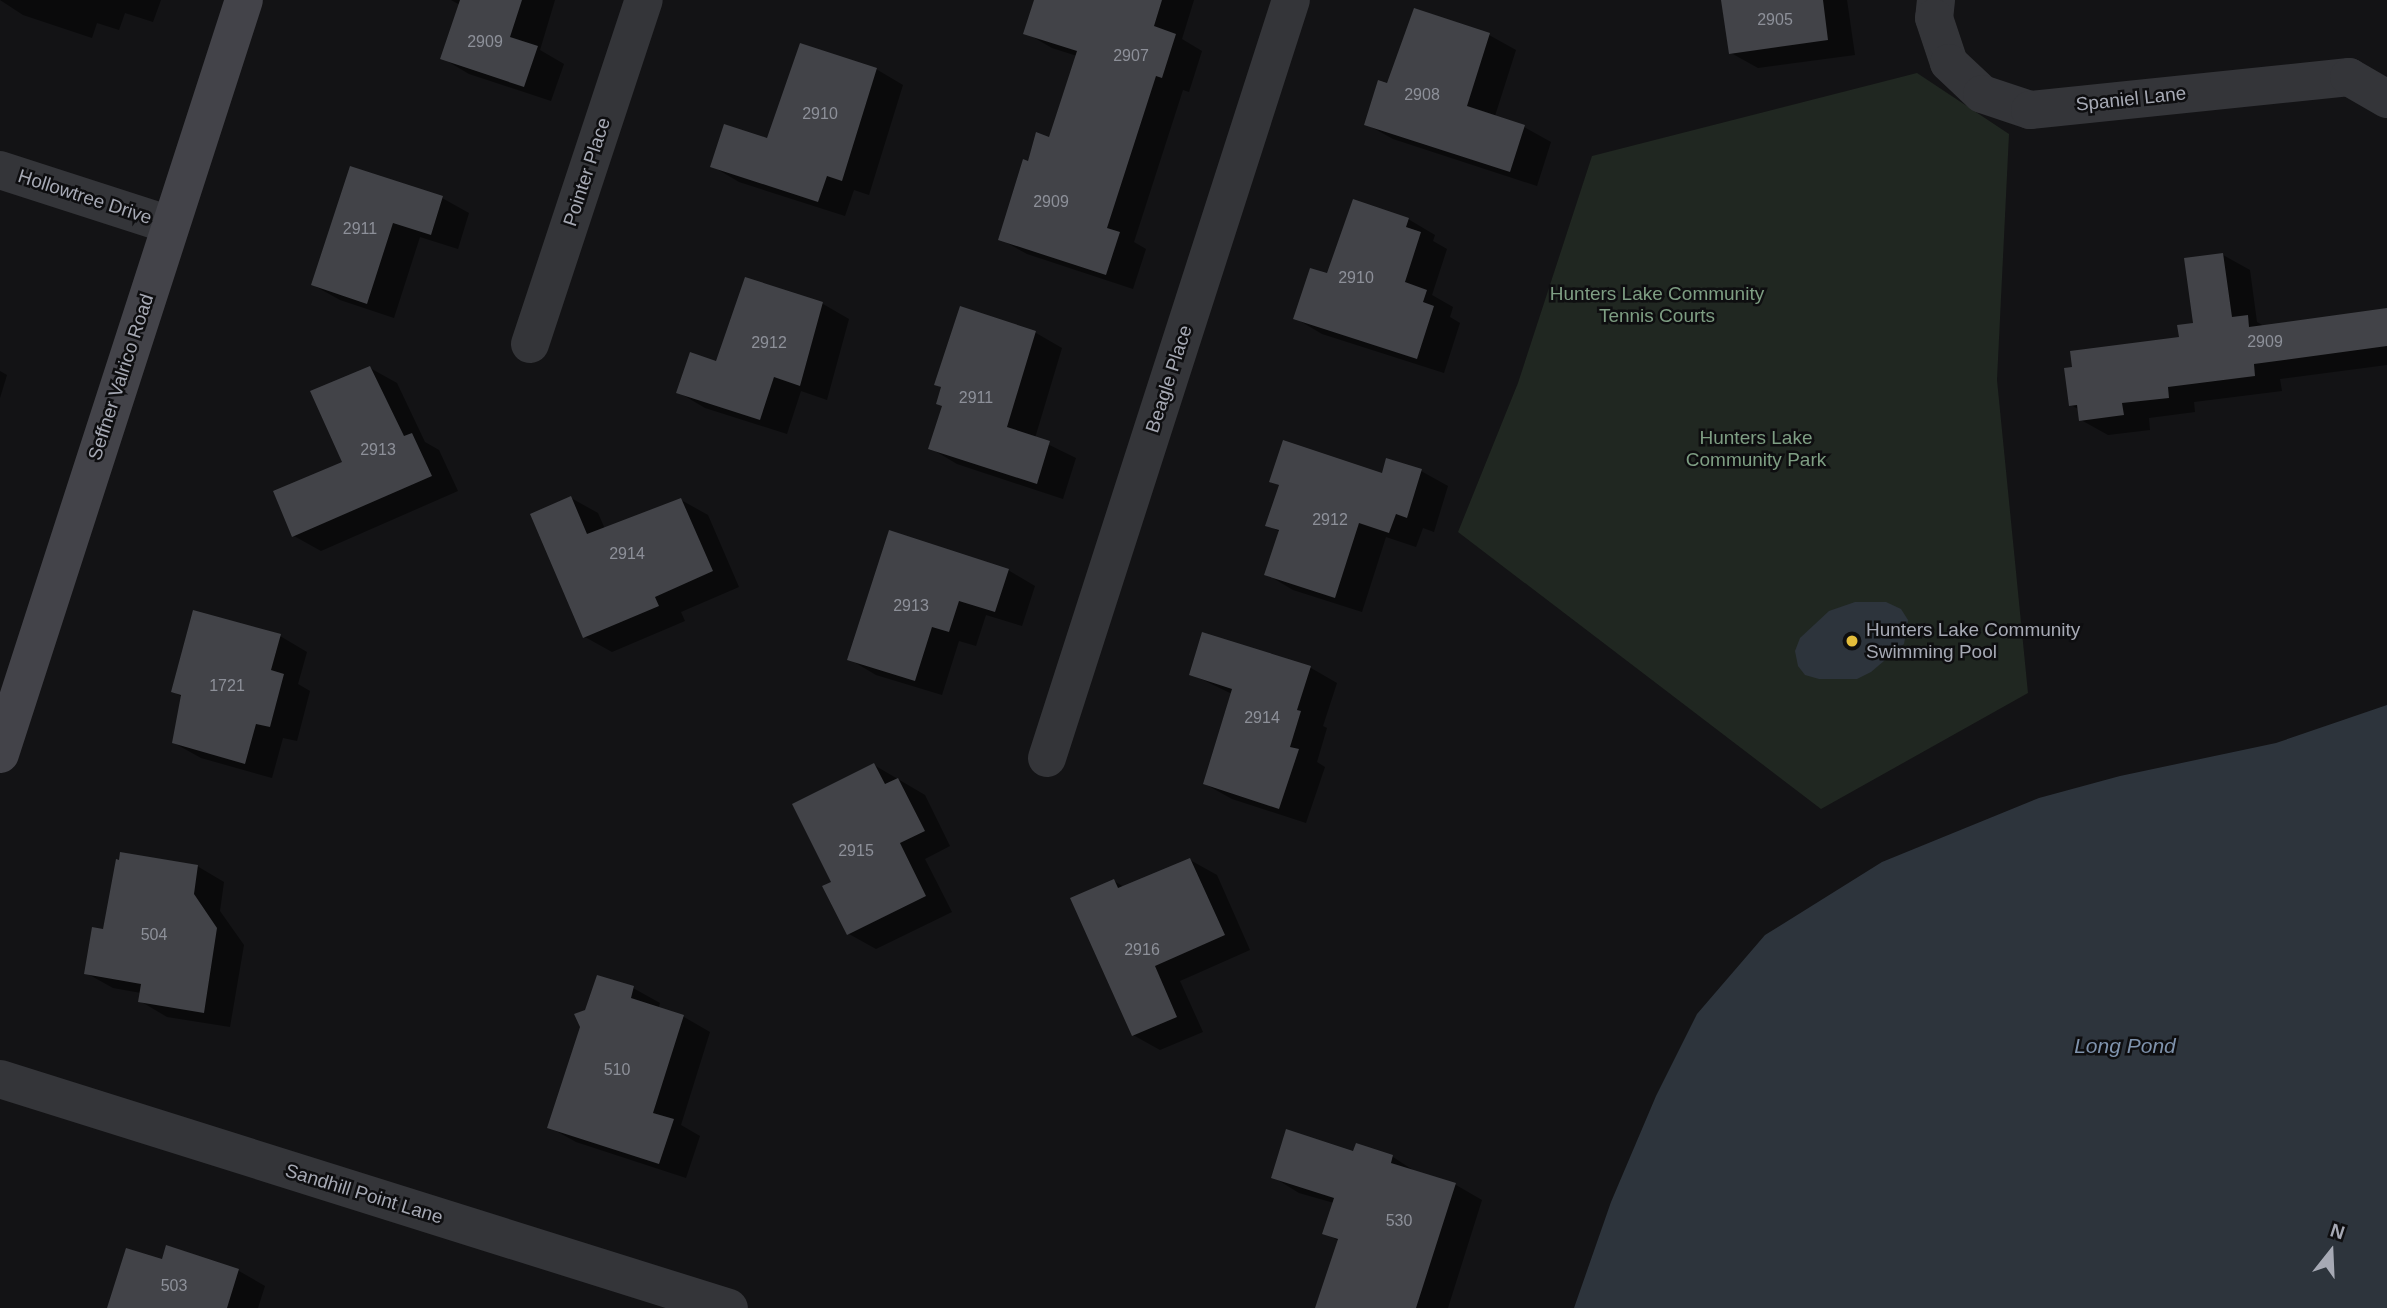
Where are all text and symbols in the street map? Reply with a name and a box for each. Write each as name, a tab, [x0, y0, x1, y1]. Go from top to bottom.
house number: 2905	[1757, 10, 1793, 30]
house number: 2909	[467, 32, 503, 52]
house number: 2907	[1113, 46, 1149, 66]
street label: Spaniel Lane	[2075, 82, 2187, 116]
house number: 2908	[1404, 85, 1440, 105]
house number: 2910	[802, 104, 838, 124]
street label: Pointer Place	[559, 115, 615, 229]
street label: Hollowtree Drive	[15, 165, 155, 229]
house number: 2909	[1033, 192, 1069, 212]
house number: 2911	[343, 219, 377, 239]
house number: 2910	[1338, 268, 1374, 288]
park label: Hunters Lake Community Tennis Courts	[1550, 283, 1764, 327]
street label: Seffner Valrico Road	[83, 291, 159, 463]
street label: Beagle Place	[1141, 322, 1197, 436]
house number: 2909	[2247, 332, 2283, 352]
house number: 2912	[751, 333, 787, 353]
house number: 2911	[959, 388, 993, 408]
park label: Hunters Lake Community Park	[1686, 427, 1826, 471]
house number: 2913	[360, 440, 396, 460]
house number: 2912	[1312, 510, 1348, 530]
house number: 2914	[609, 544, 645, 564]
house number: 2913	[893, 596, 929, 616]
place label: Hunters Lake Community Swimming Pool	[1866, 619, 2080, 663]
marker: Hunters Lake Community Swimming Pool	[1844, 633, 1860, 649]
house number: 1721	[209, 676, 245, 696]
house number: 2914	[1244, 708, 1280, 728]
house number: 2915	[838, 841, 874, 861]
house number: 504	[141, 925, 167, 945]
house number: 2916	[1124, 940, 1160, 960]
water label: Long Pond	[2074, 1033, 2176, 1059]
house number: 510	[604, 1060, 630, 1080]
street label: Sandhill Point Lane	[282, 1159, 446, 1229]
house number: 530	[1386, 1211, 1412, 1231]
north arrow	[2296, 1217, 2366, 1287]
text: N	[2328, 1219, 2347, 1244]
house number: 503	[161, 1276, 187, 1296]

